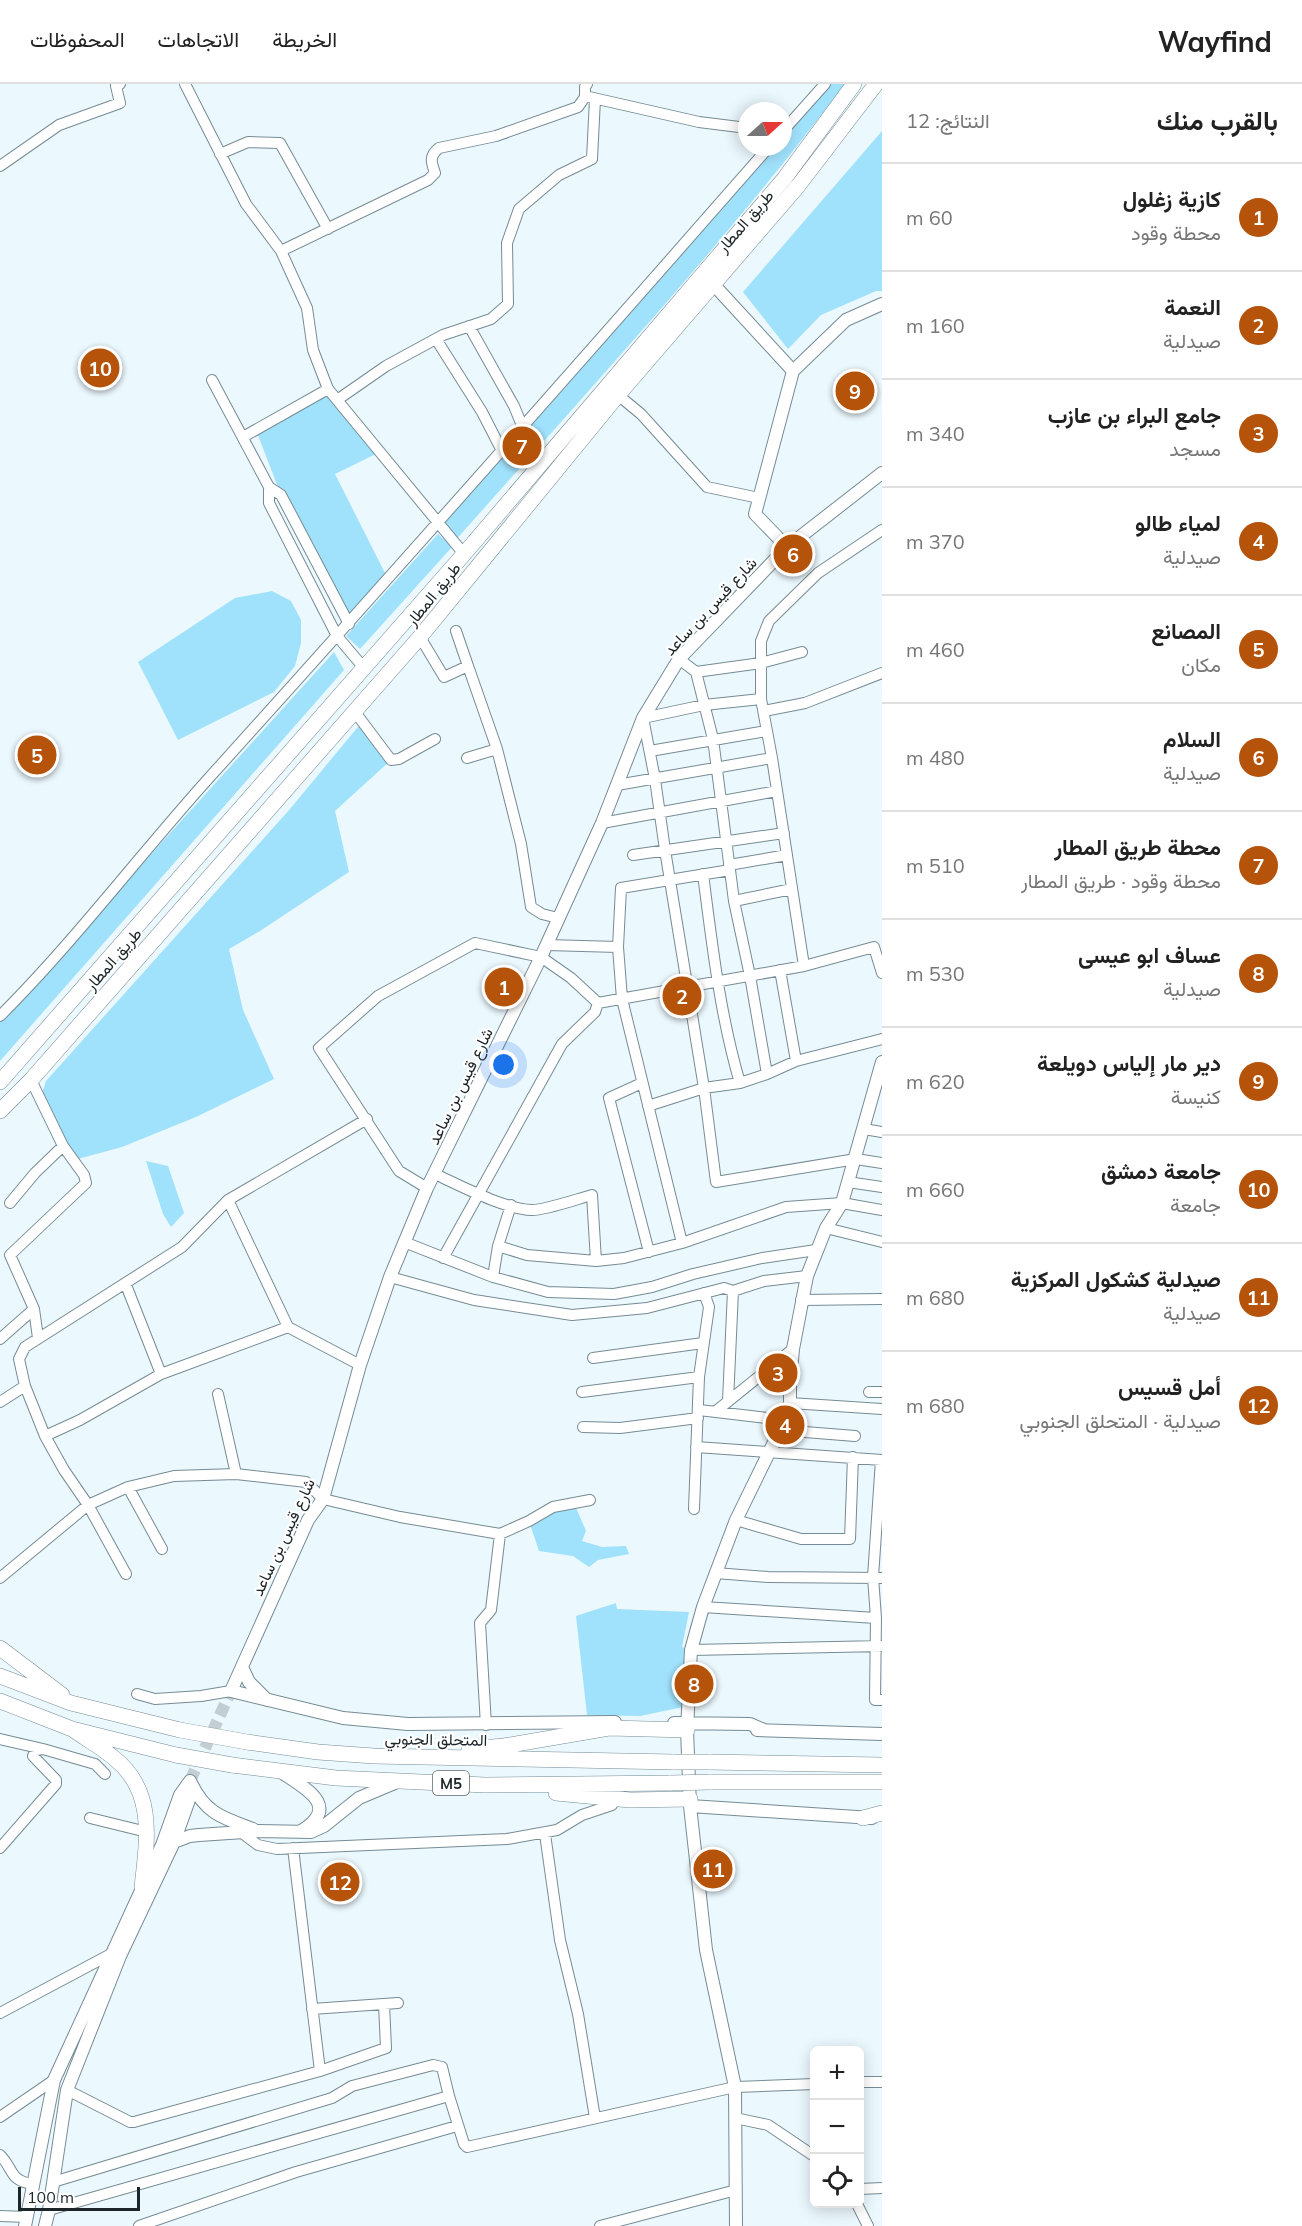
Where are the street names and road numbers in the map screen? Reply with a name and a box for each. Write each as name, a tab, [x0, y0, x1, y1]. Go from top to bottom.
street label: طريق المطار	[712, 186, 778, 258]
street label: شارع قيس بن ساعد	[659, 553, 762, 661]
street label: طريق المطار	[401, 558, 465, 631]
street label: طريق المطار	[80, 924, 146, 996]
street label: شارع قيس بن ساعد	[423, 1024, 499, 1149]
street label: شارع قيس بن ساعد	[247, 1475, 321, 1600]
street label: المتحلق الجنوبي	[384, 1728, 488, 1754]
road number: M5	[433, 1771, 469, 1795]

